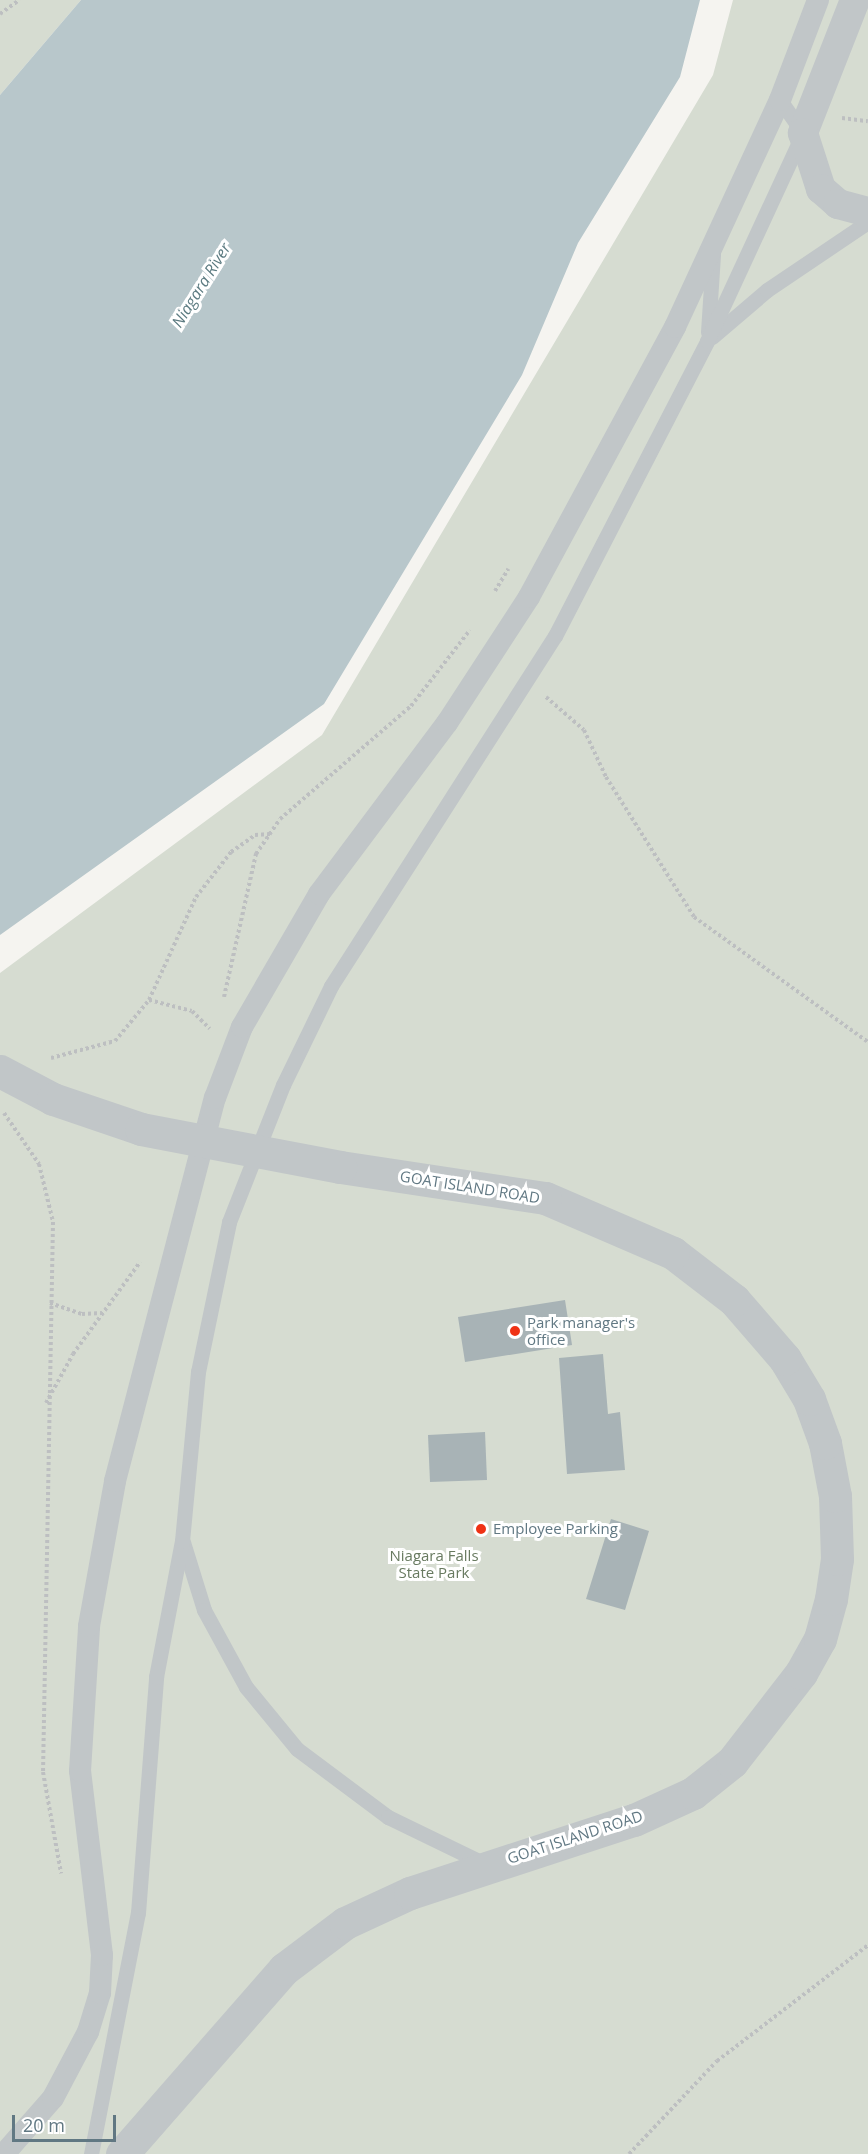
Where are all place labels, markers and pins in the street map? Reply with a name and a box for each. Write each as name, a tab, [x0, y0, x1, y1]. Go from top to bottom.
place label: Park manager's office	[527, 1313, 635, 1348]
marker: Park manager's office	[508, 1324, 522, 1338]
place label: Employee Parking	[493, 1520, 618, 1538]
marker: Employee Parking	[474, 1522, 488, 1536]

